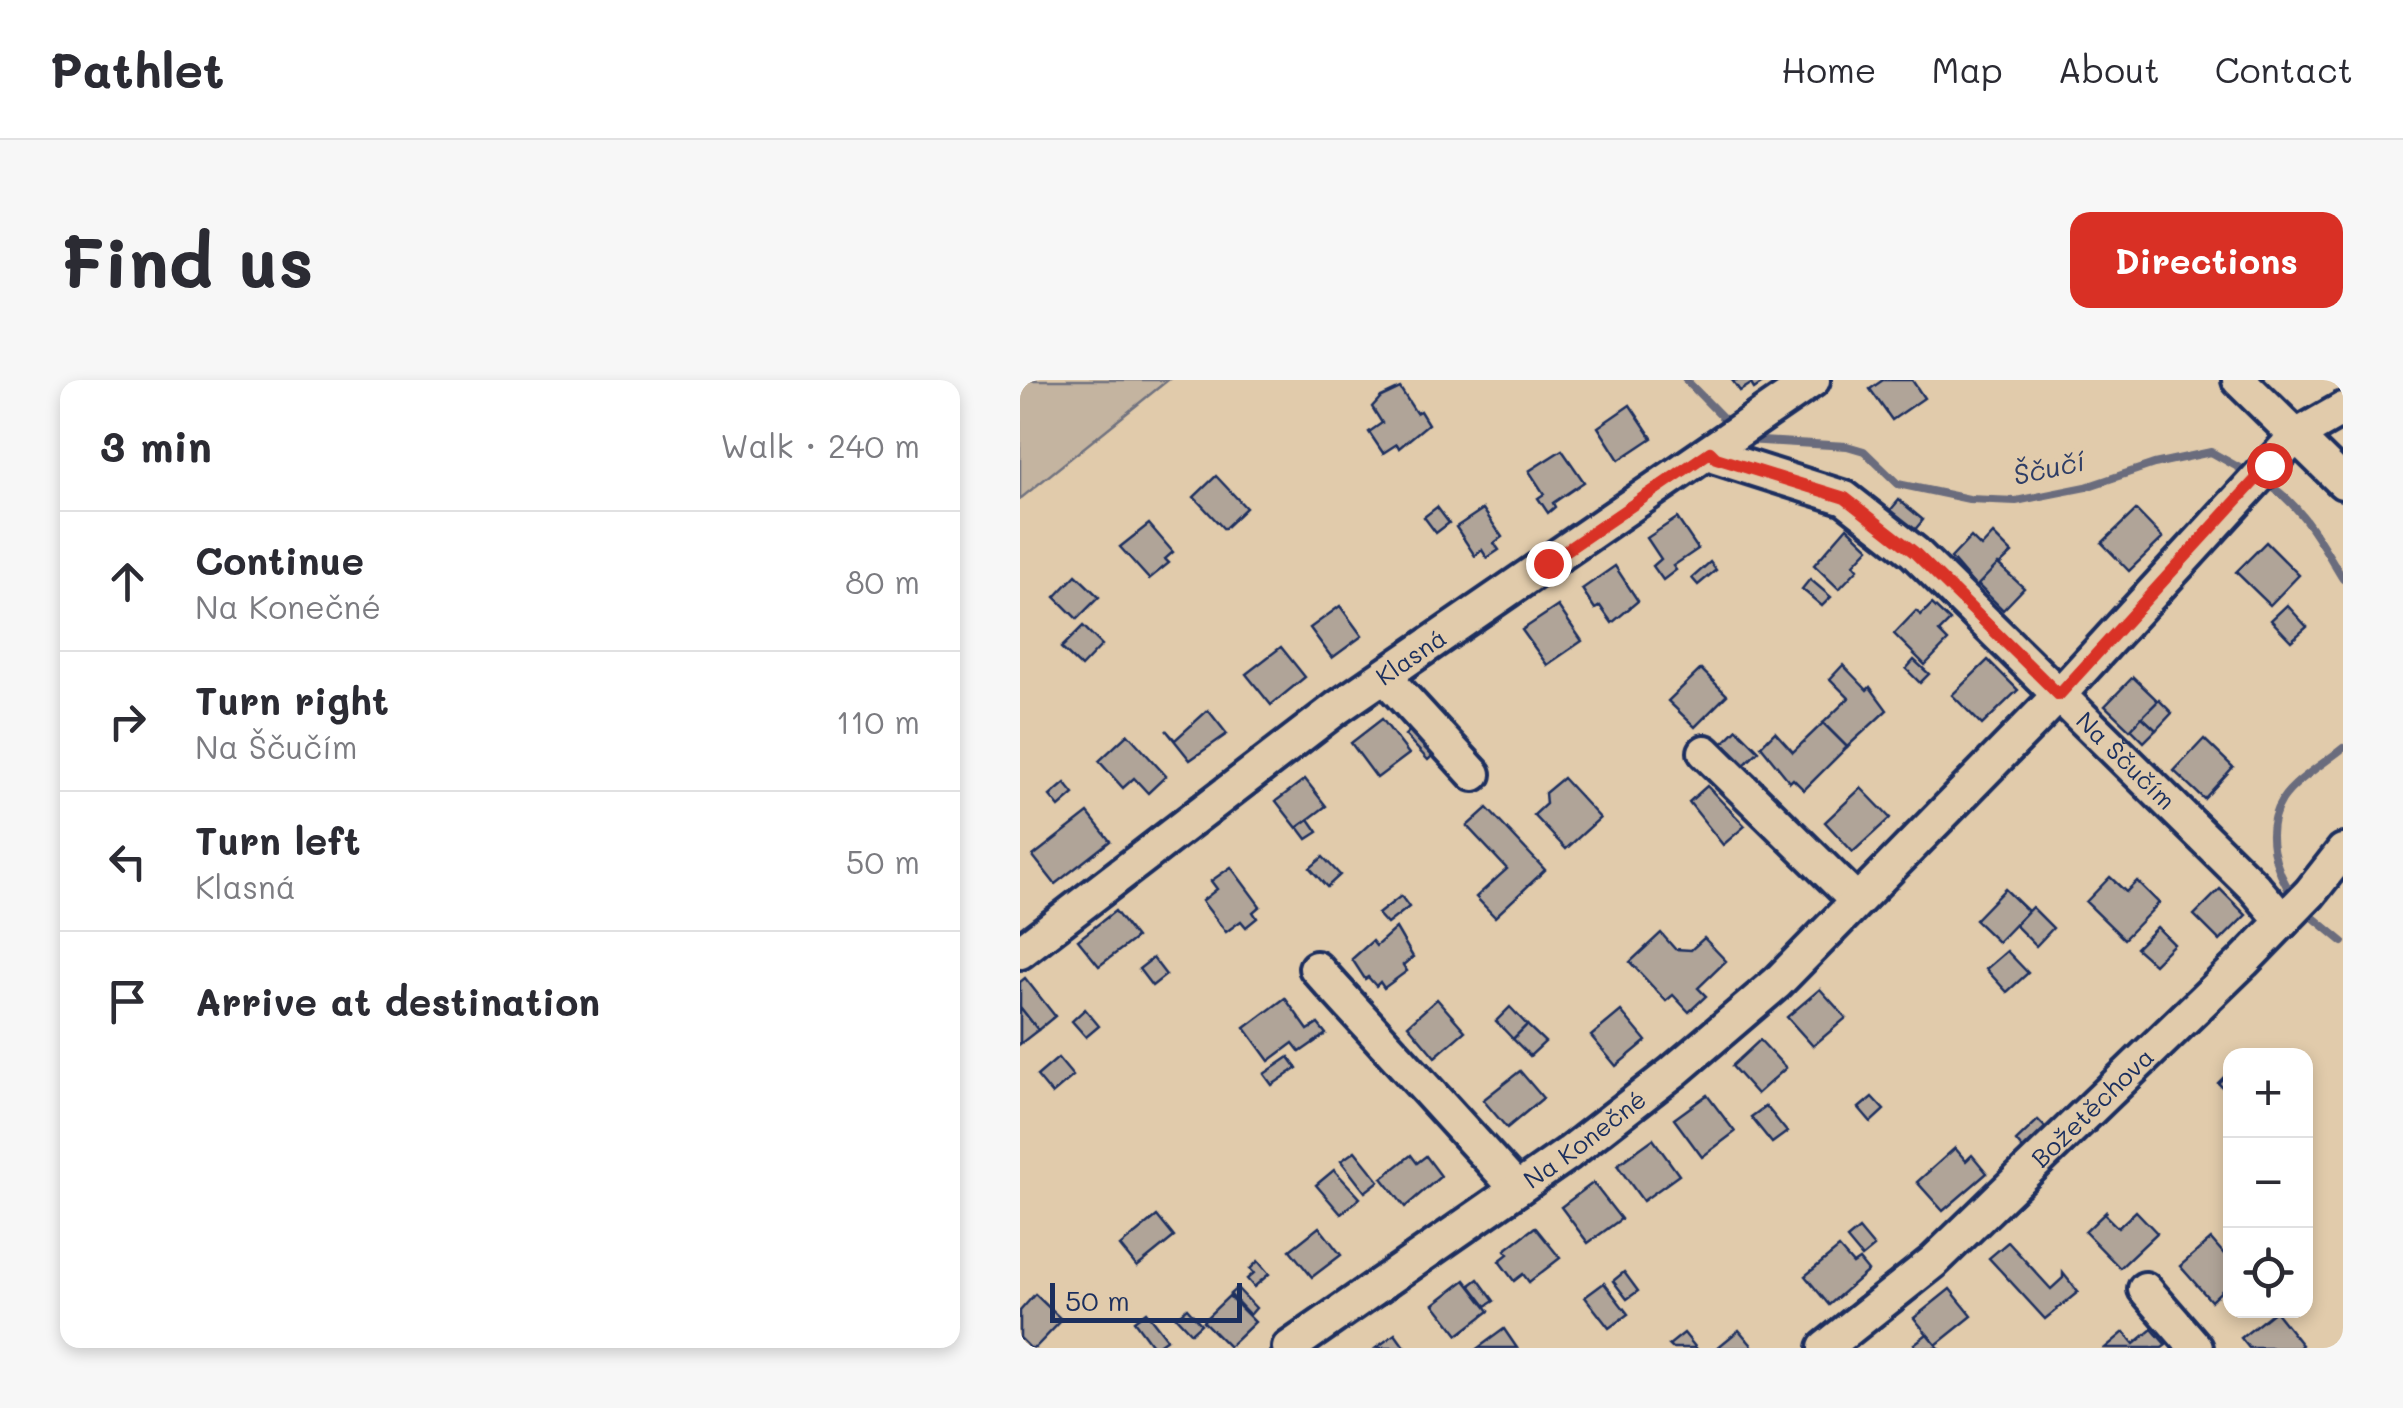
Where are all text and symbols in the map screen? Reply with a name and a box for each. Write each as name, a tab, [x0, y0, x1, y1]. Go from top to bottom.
text: Pathlet	[50, 38, 224, 100]
text: Home	[1781, 46, 1877, 92]
text: Map	[1932, 46, 2003, 92]
text: About	[2058, 46, 2160, 92]
text: Contact	[2215, 46, 2353, 92]
button: Directions	[2070, 212, 2343, 308]
text: Find us	[60, 214, 314, 306]
text: 3 min	[100, 418, 212, 473]
text: Walk · 240 m	[720, 424, 920, 466]
water label: Ščučí	[2009, 442, 2089, 492]
route start	[2247, 443, 2293, 489]
text: Continue	[195, 535, 364, 585]
route end	[1526, 541, 1572, 587]
icon: ahead	[100, 554, 155, 609]
text: 80 m	[845, 560, 920, 602]
text: Na Konečné	[195, 585, 381, 627]
street label: Klasná	[1369, 621, 1452, 692]
text: Turn right	[195, 675, 389, 725]
icon: right	[100, 694, 155, 749]
text: 110 m	[836, 700, 920, 742]
street label: Na Ščučím	[2070, 704, 2183, 816]
text: Na Ščučím	[195, 725, 358, 767]
text: Turn left	[195, 815, 361, 865]
icon: left	[100, 834, 155, 889]
text: 50 m	[846, 840, 920, 882]
text: Klasná	[195, 865, 296, 907]
icon: arrive	[100, 974, 155, 1029]
text: Arrive at destination	[195, 976, 600, 1026]
street label: Božetěchova	[2024, 1040, 2160, 1174]
map controls	[2223, 1048, 2313, 1318]
button: +	[2223, 1048, 2313, 1138]
street label: Na Konečné	[1517, 1082, 1652, 1195]
button: −	[2223, 1138, 2313, 1228]
button: locate	[2223, 1228, 2313, 1318]
scale bar	[1050, 1278, 1242, 1323]
text: 50 m	[1065, 1282, 1130, 1318]

